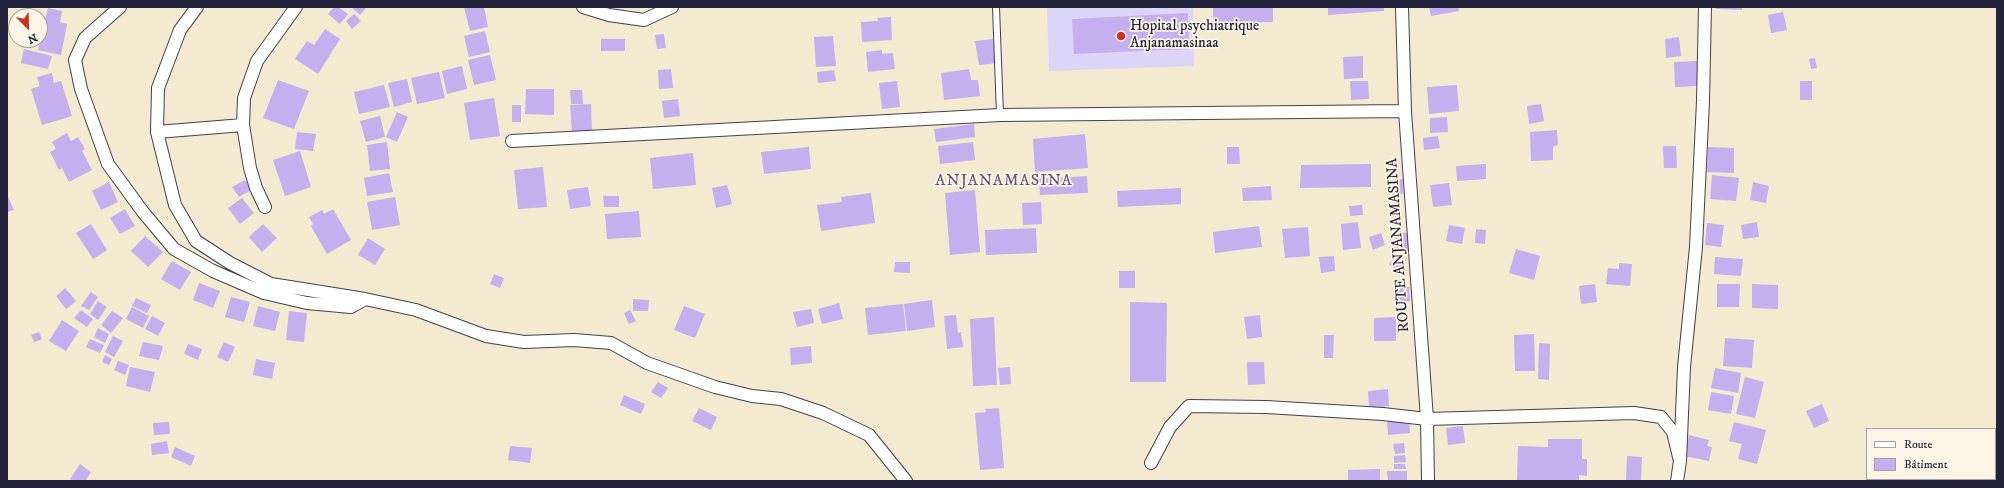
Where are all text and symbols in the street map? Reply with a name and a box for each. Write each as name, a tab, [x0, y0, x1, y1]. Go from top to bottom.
north arrow	[8, 8, 48, 48]
place label: Hopital psychiatrique Anjanamasinaa	[1130, 18, 1259, 53]
text: N	[25, 30, 39, 46]
marker: Hopital psychiatrique Anjanamasinaa	[1115, 30, 1127, 42]
street label: ROUTE ANJANAMASINA	[1384, 157, 1414, 333]
district label: ANJANAMASINA	[935, 172, 1073, 192]
legend	[1866, 428, 1996, 480]
text: Route	[1904, 437, 1932, 452]
text: Bâtiment	[1904, 457, 1948, 472]

